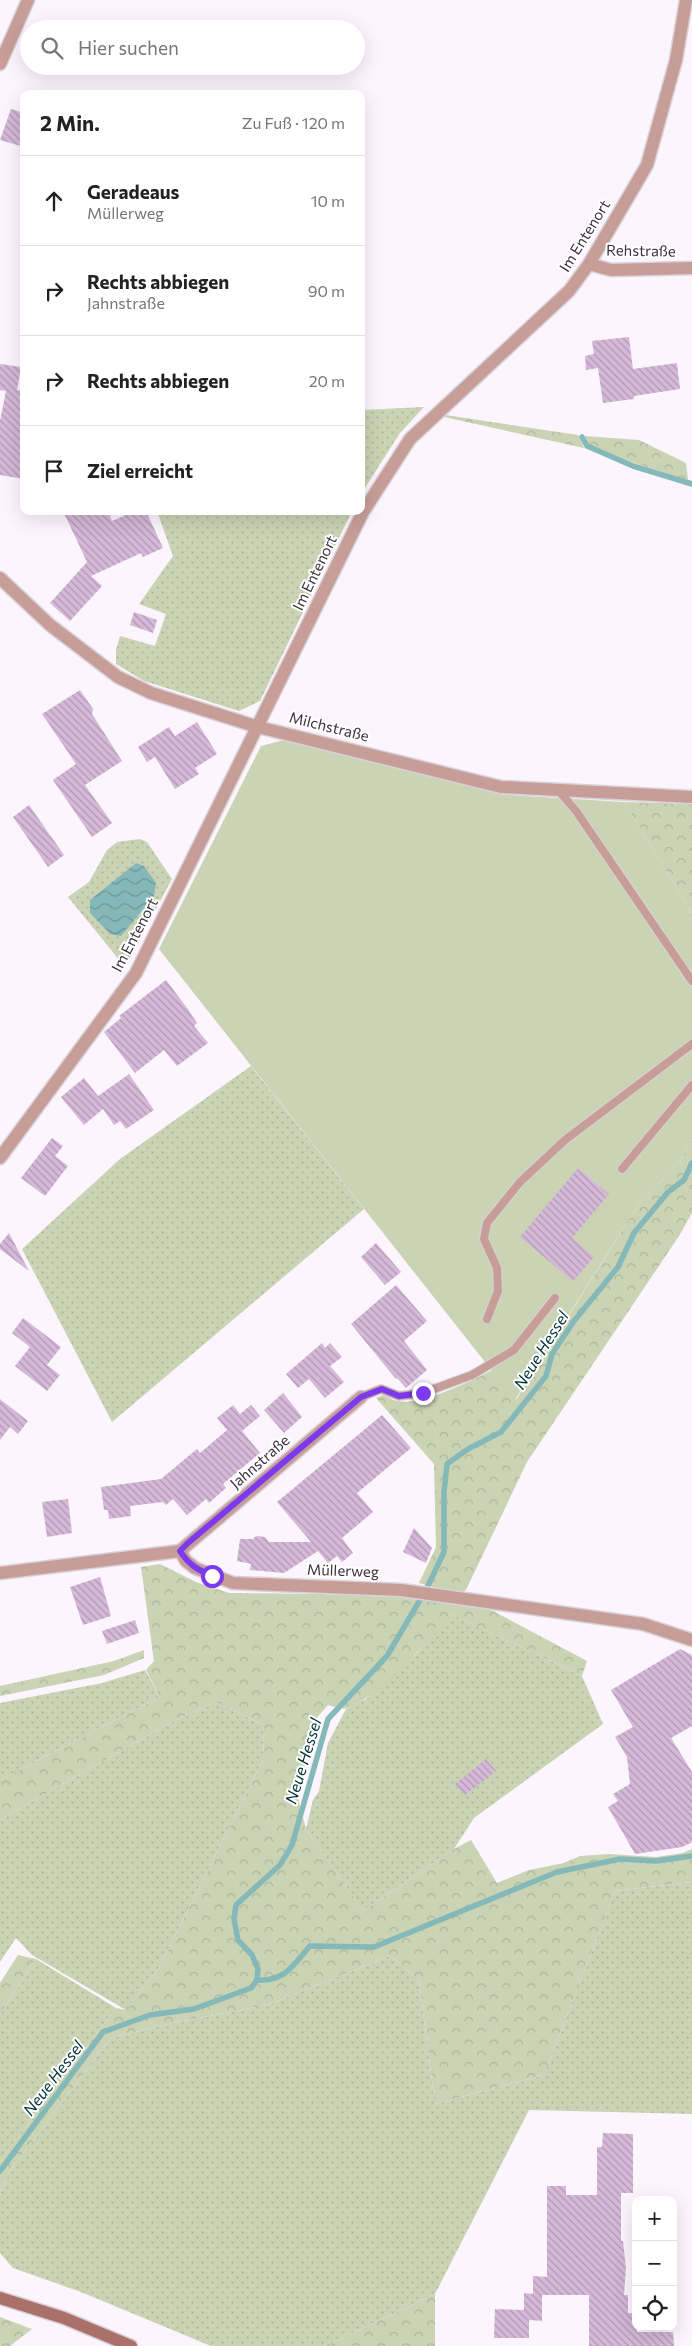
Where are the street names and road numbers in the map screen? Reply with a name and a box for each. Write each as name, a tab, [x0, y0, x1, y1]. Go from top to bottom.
street label: Im Entenort	[555, 196, 613, 275]
street label: Rehstraße	[606, 240, 676, 260]
street label: Im Entenort	[288, 532, 340, 613]
street label: Milchstraße	[287, 707, 371, 745]
street label: Im Entenort	[107, 894, 161, 975]
street label: Jahnstraße	[226, 1430, 293, 1492]
street label: Müllerweg	[307, 1560, 379, 1580]

